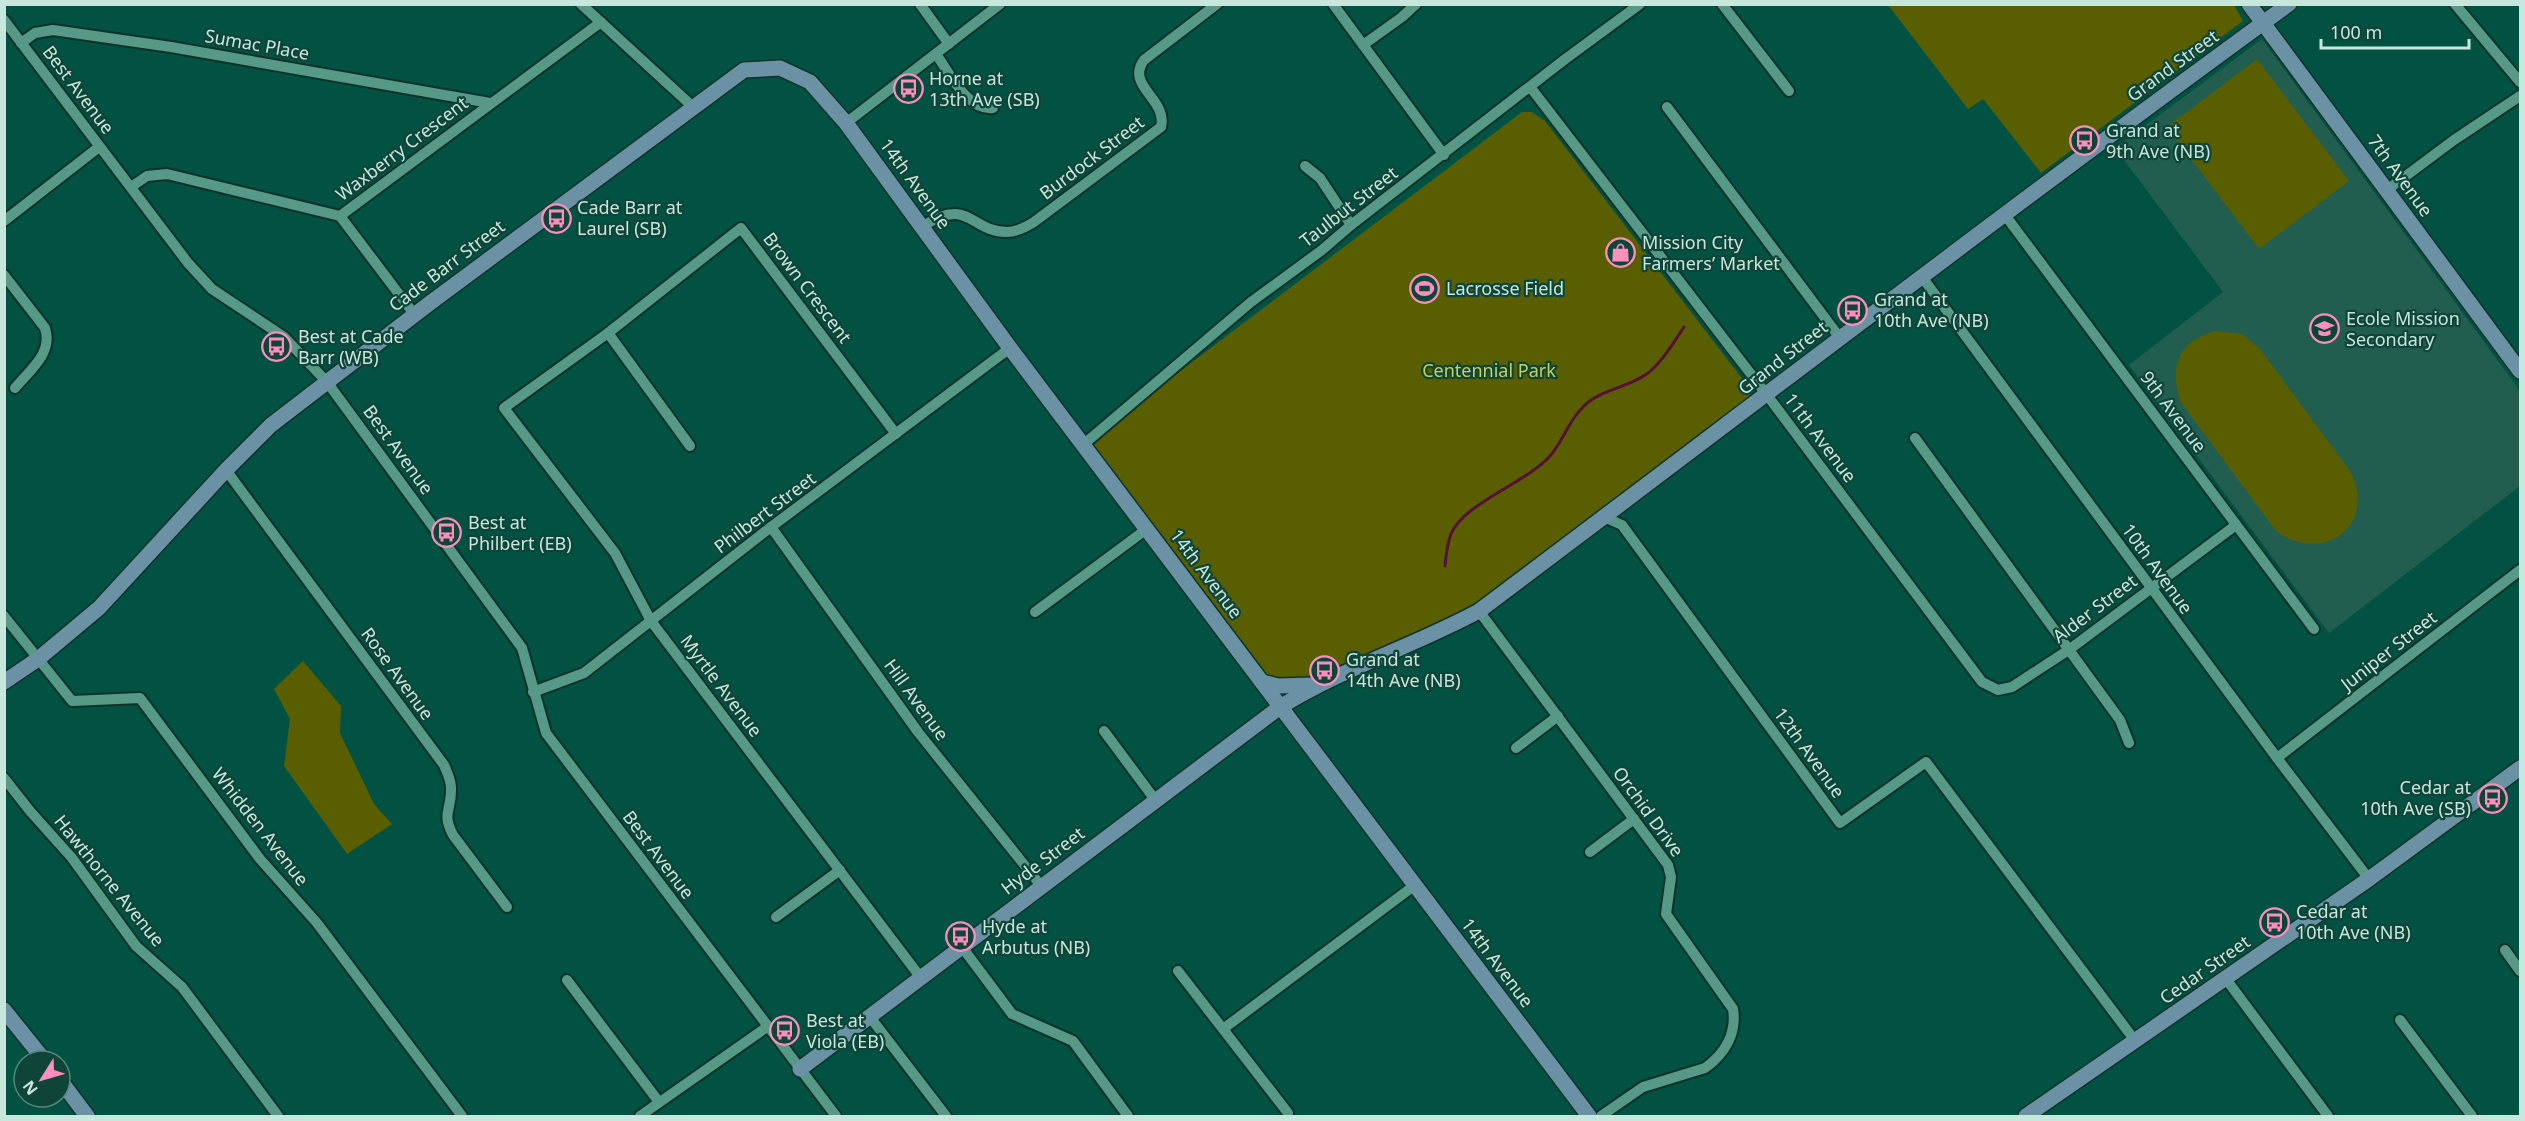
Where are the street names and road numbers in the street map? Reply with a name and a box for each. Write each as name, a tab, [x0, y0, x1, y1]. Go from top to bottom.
street label: Sumac Place	[203, 23, 311, 65]
street label: Grand Street	[2122, 24, 2223, 106]
street label: Best Avenue	[38, 40, 120, 138]
street label: Waxberry Crescent	[330, 90, 473, 206]
street label: Burdock Street	[1034, 110, 1149, 204]
street label: 7th Avenue	[2363, 130, 2439, 221]
street label: 14th Avenue	[875, 133, 957, 233]
street label: Taulbut Street	[1294, 160, 1403, 252]
street label: Cade Barr Street	[384, 213, 510, 317]
street label: Brown Crescent	[758, 227, 858, 348]
street label: Grand Street	[1733, 314, 1832, 400]
street label: 9th Avenue	[2135, 366, 2212, 457]
street label: 11th Avenue	[1779, 388, 1862, 487]
street label: Best Avenue	[358, 400, 439, 499]
street label: Philbert Street	[709, 466, 820, 558]
street label: 10th Avenue	[2117, 518, 2199, 618]
street label: 14th Avenue	[1165, 524, 1248, 623]
street label: Alder Street	[2047, 568, 2142, 648]
street label: Juniper Street	[2334, 605, 2442, 696]
street label: Rose Avenue	[356, 622, 439, 724]
street label: Myrtle Avenue	[675, 629, 768, 741]
street label: Hill Avenue	[879, 654, 954, 745]
street label: 12th Avenue	[1769, 702, 1851, 802]
street label: Whidden Avenue	[207, 762, 315, 890]
street label: Orchid Drive	[1608, 762, 1690, 861]
street label: Best Avenue	[618, 805, 700, 903]
street label: Hawthorne Avenue	[49, 810, 170, 951]
street label: Hyde Street	[996, 821, 1089, 899]
street label: 14th Avenue	[1456, 913, 1539, 1012]
street label: Cedar Street	[2155, 929, 2255, 1009]

